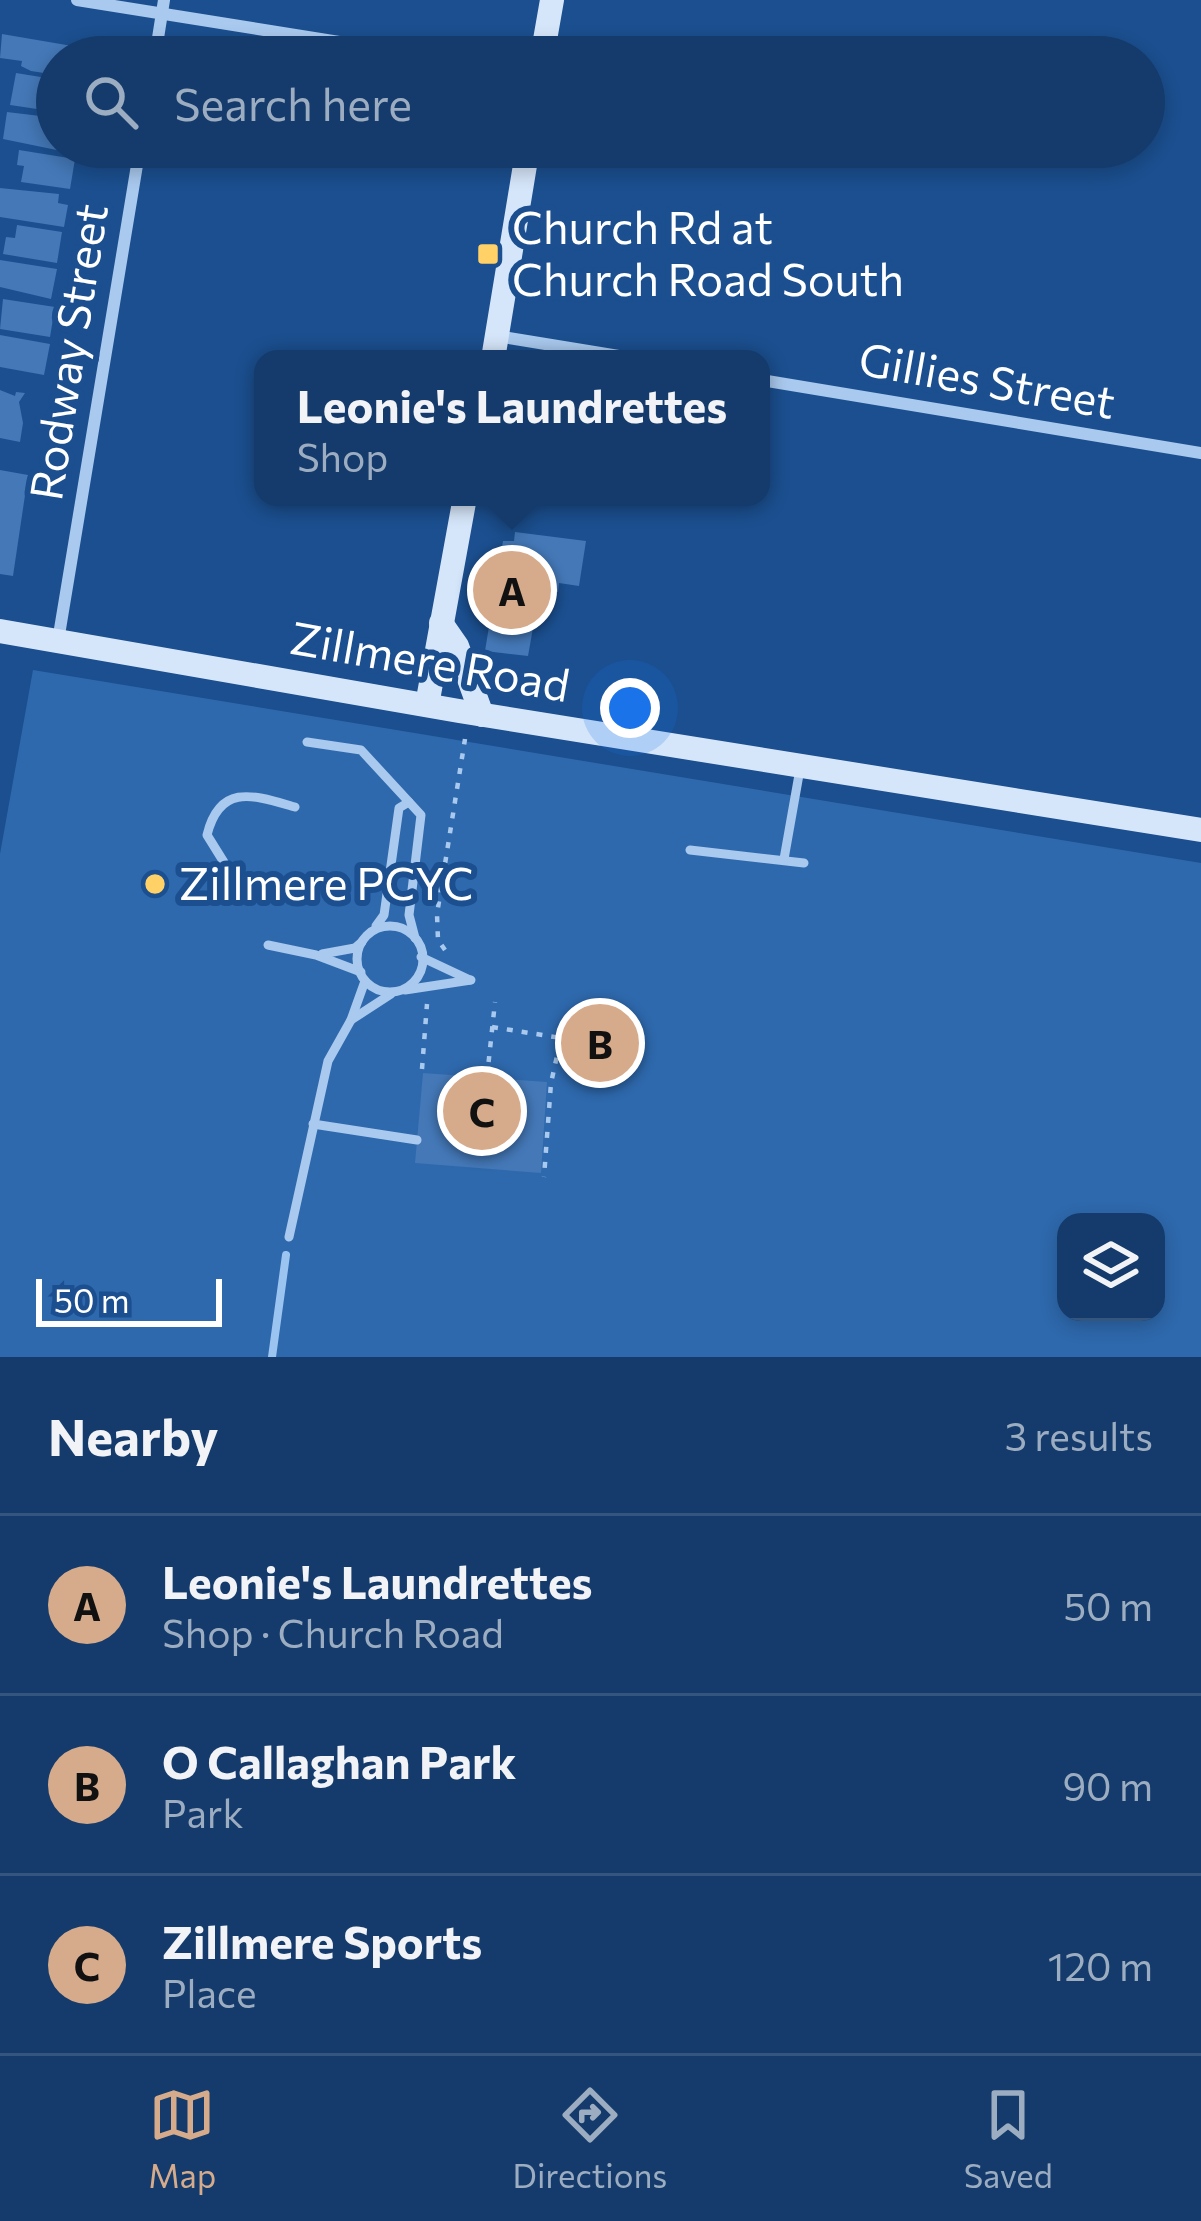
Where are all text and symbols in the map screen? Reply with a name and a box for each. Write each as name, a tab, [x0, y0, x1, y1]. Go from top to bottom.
search box	[36, 36, 1165, 168]
icon: search	[78, 69, 144, 135]
text: Search here	[174, 75, 412, 130]
place label: Church Rd at Church Road South	[512, 198, 904, 305]
street label: Rodway Street	[16, 200, 117, 504]
marker: Church Rd at Church Road South	[475, 241, 501, 267]
street label: Gillies Street	[855, 329, 1120, 428]
popup	[254, 350, 770, 506]
text: Leonie's Laundrettes	[297, 377, 727, 432]
text: Shop	[297, 432, 388, 480]
pin: A	[473, 545, 551, 635]
street label: Zillmere Road	[287, 608, 574, 711]
your location	[600, 678, 660, 738]
place label: Zillmere PCYC	[179, 854, 474, 909]
marker: Zillmere PCYC	[142, 871, 168, 897]
pin: B	[561, 998, 639, 1088]
pin: C	[443, 1066, 521, 1156]
map controls	[1057, 1213, 1165, 1321]
button: layers	[1057, 1213, 1165, 1321]
scale bar	[36, 1273, 222, 1326]
text: 50 m	[54, 1279, 130, 1320]
text: Nearby	[48, 1404, 218, 1467]
text: 3 results	[1005, 1411, 1153, 1459]
text: Leonie's Laundrettes	[162, 1553, 593, 1608]
text: A	[73, 1581, 101, 1629]
text: 50 m	[1064, 1581, 1153, 1629]
text: Shop · Church Road	[162, 1608, 504, 1656]
text: O Callaghan Park	[162, 1733, 516, 1788]
text: B	[74, 1761, 100, 1809]
text: 90 m	[1062, 1761, 1153, 1809]
text: Park	[162, 1788, 244, 1836]
text: Zillmere Sports	[162, 1913, 482, 1968]
text: C	[74, 1941, 100, 1989]
text: 120 m	[1048, 1941, 1153, 1989]
text: Place	[162, 1968, 257, 2016]
tab: Map	[148, 2082, 216, 2195]
tab: Directions	[513, 2082, 667, 2195]
tab: Saved	[964, 2082, 1053, 2195]

